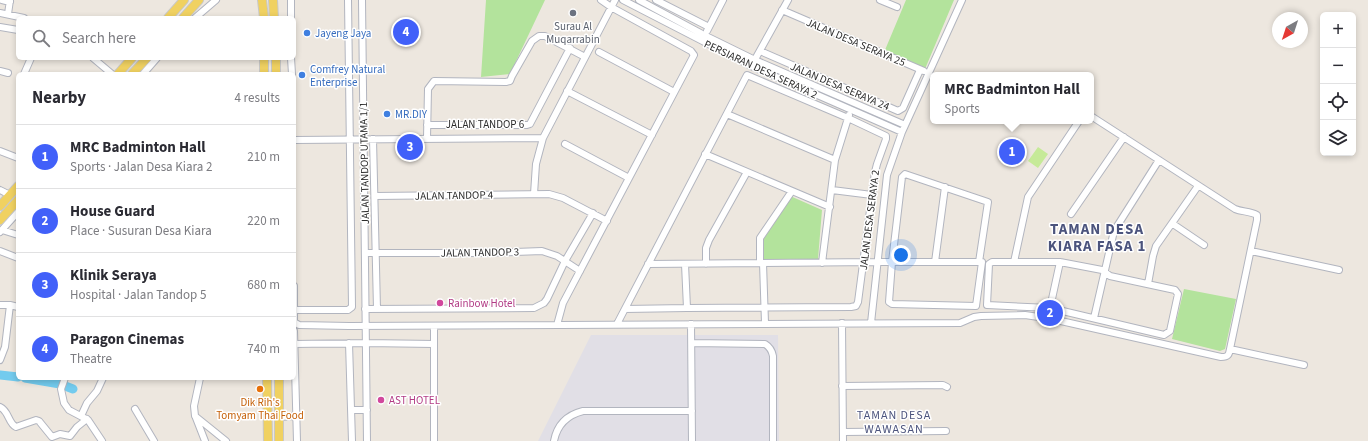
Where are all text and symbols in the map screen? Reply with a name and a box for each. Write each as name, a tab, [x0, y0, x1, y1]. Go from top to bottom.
marker: Surau Al Muqarrabin	[568, 8, 578, 18]
north arrow	[1272, 12, 1308, 48]
map controls	[1320, 12, 1356, 156]
button: +	[1320, 12, 1356, 48]
street label: JALAN DESA SERAYA 25	[804, 15, 908, 70]
search box	[16, 16, 296, 60]
pin: 4	[393, 17, 419, 47]
place label: Surau Al Muqarrabin	[546, 19, 600, 47]
place label: Jayeng Jaya	[315, 26, 371, 41]
icon: search	[30, 27, 52, 49]
text: Search here	[62, 28, 136, 49]
marker: Jayeng Jaya	[302, 28, 312, 38]
street label: PERSIARAN DESA SERAYA 2	[702, 37, 820, 102]
button: −	[1320, 48, 1356, 84]
street label: JALAN DESA SERAYA 24	[788, 59, 892, 114]
place label: Comfrey Natural Enterprise	[310, 62, 385, 90]
marker: Comfrey Natural Enterprise	[297, 70, 307, 80]
popup	[930, 72, 1094, 124]
text: MRC Badminton Hall	[944, 79, 1080, 100]
button: locate	[1320, 84, 1356, 120]
text: Nearby	[32, 86, 86, 110]
text: 4 results	[235, 89, 280, 107]
text: Sports	[944, 100, 980, 118]
street label: JALAN TANDOP UTAMA 1/1	[356, 102, 373, 224]
place label: MR.DIY	[395, 107, 428, 122]
marker: MR.DIY	[382, 109, 392, 119]
street label: JALAN TANDOP 6	[446, 117, 525, 132]
button: layers	[1320, 120, 1356, 156]
pin: 3	[397, 132, 423, 162]
text: MRC Badminton Hall	[70, 137, 205, 158]
pin: 1	[999, 137, 1025, 167]
text: 1	[42, 148, 48, 166]
text: 210 m	[247, 148, 280, 166]
text: Sports · Jalan Desa Kiara 2	[70, 158, 212, 176]
street label: JALAN DESA SERAYA 2	[856, 169, 883, 271]
street label: JALAN TANDOP 4	[415, 187, 494, 204]
text: House Guard	[70, 201, 155, 222]
text: 2	[42, 212, 48, 230]
text: 220 m	[247, 212, 280, 230]
district label: TAMAN DESA KIARA FASA 1	[1048, 219, 1146, 257]
text: Place · Susuran Desa Kiara	[70, 222, 212, 240]
street label: JALAN TANDOP 3	[441, 244, 519, 261]
your location	[891, 245, 911, 265]
text: Klinik Seraya	[70, 265, 157, 286]
text: 3	[42, 276, 48, 294]
text: 680 m	[247, 276, 280, 294]
text: Hospital · Jalan Tandop 5	[70, 286, 206, 304]
place label: Rainbow Hotel	[448, 296, 516, 311]
marker: Rainbow Hotel	[435, 298, 445, 308]
pin: 2	[1037, 298, 1063, 328]
text: Paragon Cinemas	[70, 329, 184, 350]
text: 4	[42, 340, 48, 358]
text: 740 m	[247, 340, 280, 358]
text: Theatre	[70, 350, 112, 368]
marker: Dik Rih's Tomyam Thai Food	[255, 384, 265, 394]
place label: AST HOTEL	[389, 393, 441, 408]
place label: Dik Rih's Tomyam Thai Food	[216, 395, 304, 423]
marker: AST HOTEL	[376, 395, 386, 405]
district label: TAMAN DESA WAWASAN	[857, 407, 931, 438]

